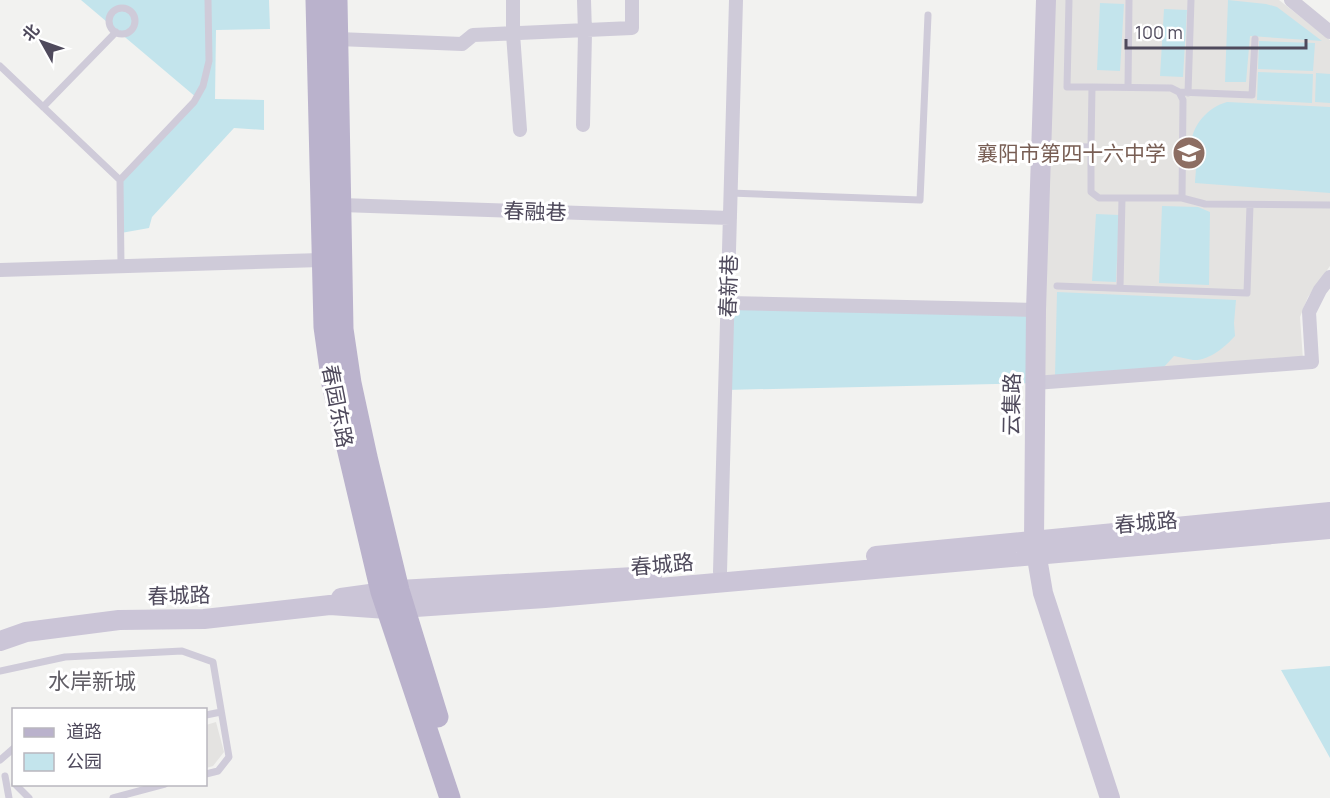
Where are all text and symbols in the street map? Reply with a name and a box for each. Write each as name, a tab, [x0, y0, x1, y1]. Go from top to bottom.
north arrow	[12, 12, 72, 72]
scale bar	[1126, 12, 1306, 50]
text: 北	[17, 19, 44, 46]
text: 100 m	[1135, 20, 1183, 44]
school or university icon: 襄阳市第四十六中学	[1171, 135, 1207, 171]
place label: 襄阳市第四十六中学	[977, 139, 1166, 167]
street label: 春融巷	[503, 196, 567, 226]
street label: 春新巷	[713, 254, 743, 318]
street label: 春园东路	[316, 362, 360, 450]
street label: 云集路	[996, 372, 1026, 436]
street label: 春城路	[1113, 505, 1179, 539]
street label: 春城路	[629, 547, 695, 581]
street label: 春城路	[147, 580, 211, 610]
district label: 水岸新城	[48, 666, 136, 696]
legend	[12, 708, 207, 786]
text: 道路	[66, 719, 102, 743]
text: 公园	[66, 749, 102, 773]

